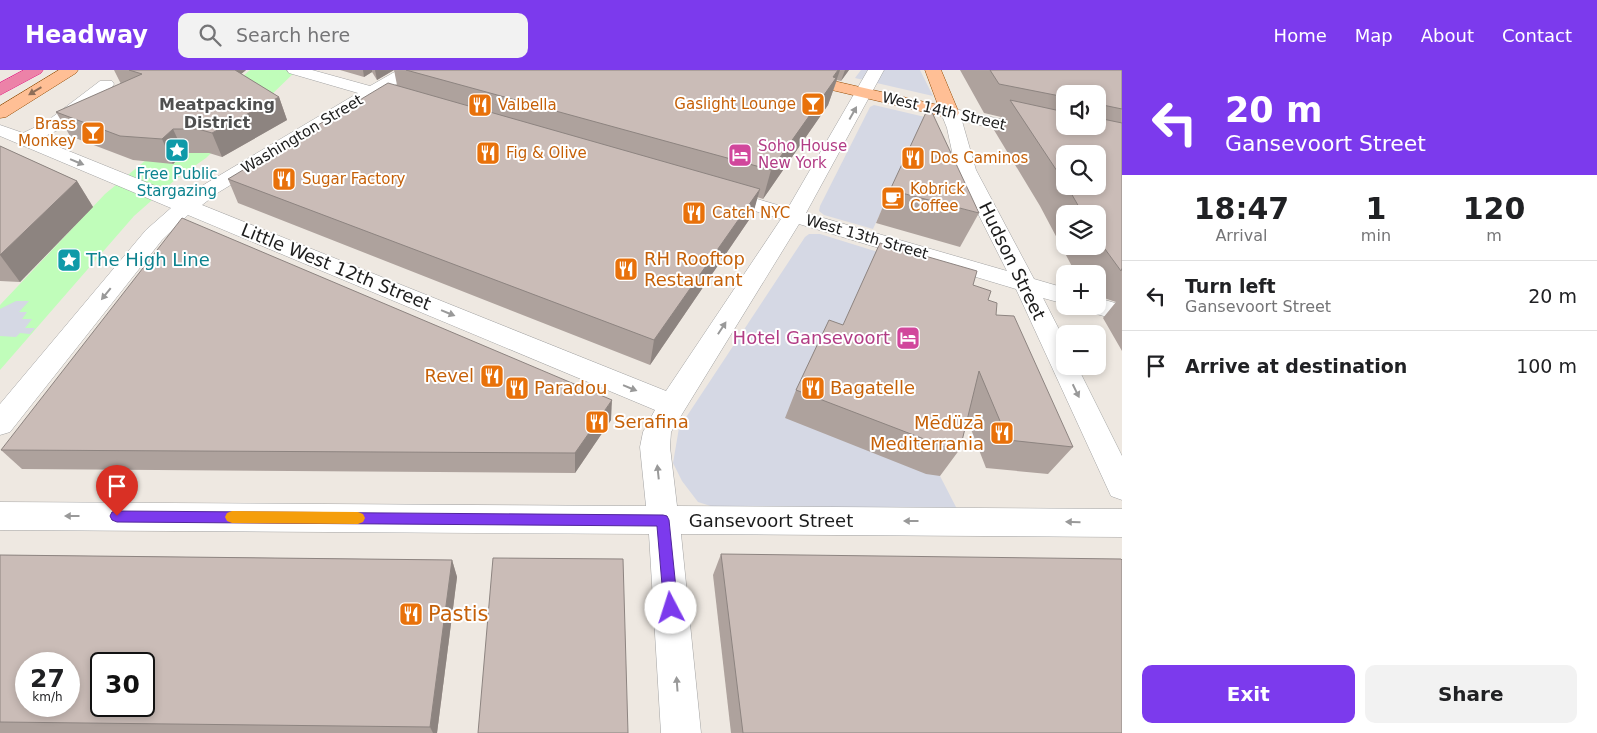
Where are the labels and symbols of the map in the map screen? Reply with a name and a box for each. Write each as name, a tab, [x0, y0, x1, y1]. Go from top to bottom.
one-way arrow	[29, 87, 42, 96]
street label: West 14th Street	[880, 88, 1008, 134]
street label: Washington Street	[238, 91, 366, 177]
bar icon: Gaslight Lounge	[800, 91, 826, 117]
restaurant icon: Valbella	[467, 92, 493, 118]
district label: Meatpacking District	[159, 95, 275, 132]
place label: Gaslight Lounge	[674, 95, 796, 113]
place label: Valbella	[498, 96, 557, 114]
one-way arrow	[849, 105, 857, 120]
place label: Brass Monkey	[18, 115, 76, 150]
bar icon: Brass Monkey	[80, 120, 106, 146]
place icon: Free Public Stargazing	[164, 137, 190, 163]
place label: Soho House New York	[758, 137, 847, 172]
restaurant icon: Fig & Olive	[475, 140, 501, 166]
hotel icon: Soho House New York	[727, 142, 753, 168]
place label: Fig & Olive	[506, 144, 587, 162]
restaurant icon: Dos Caminos	[900, 145, 926, 171]
place label: Dos Caminos	[930, 149, 1028, 167]
one-way arrow	[70, 159, 84, 167]
place label: Free Public Stargazing	[137, 165, 218, 200]
restaurant icon: Sugar Factory	[271, 166, 297, 192]
place label: Sugar Factory	[302, 170, 406, 188]
place label: Kobrick Coffee	[910, 180, 965, 215]
cafe icon: Kobrick Coffee	[880, 185, 906, 211]
street label: Hudson Street	[975, 198, 1050, 323]
restaurant icon: Catch NYC	[681, 200, 707, 226]
place label: Catch NYC	[712, 204, 790, 222]
street label: West 13th Street	[804, 211, 930, 263]
street label: Little West 12th Street	[238, 219, 434, 314]
place icon: The High Line	[56, 247, 82, 273]
place label: RH Rooftop Restaurant	[644, 248, 745, 290]
place label: The High Line	[85, 249, 210, 270]
restaurant icon: RH Rooftop Restaurant	[613, 256, 639, 282]
one-way arrow	[101, 287, 112, 300]
one-way arrow	[440, 310, 455, 317]
one-way arrow	[717, 322, 727, 335]
hotel icon: Hotel Gansevoort	[895, 325, 921, 351]
place label: Hotel Gansevoort	[733, 327, 890, 348]
restaurant icon: Revel	[479, 363, 505, 389]
place label: Revel	[425, 365, 474, 386]
restaurant icon: Paradou	[504, 375, 530, 401]
restaurant icon: Bagatelle	[800, 375, 826, 401]
place label: Paradou	[534, 377, 607, 398]
place label: Bagatelle	[830, 377, 915, 398]
one-way arrow	[623, 384, 637, 392]
one-way arrow	[1072, 384, 1080, 398]
restaurant icon: Serafina	[584, 409, 610, 435]
place label: Serafina	[614, 411, 689, 432]
place label: Mēdüzā Mediterrania	[870, 412, 984, 454]
restaurant icon: Mēdüzā Mediterrania	[989, 420, 1015, 446]
one-way arrow	[654, 464, 662, 480]
pin	[96, 465, 138, 516]
street label: Gansevoort Street	[689, 510, 853, 531]
one-way arrow	[63, 512, 79, 520]
one-way arrow	[903, 517, 919, 525]
one-way arrow	[1065, 518, 1081, 526]
position arrow	[644, 581, 696, 633]
restaurant icon: Pastis	[398, 601, 424, 627]
place label: Pastis	[428, 602, 489, 626]
speed limit sign: 30	[90, 652, 155, 717]
one-way arrow	[673, 676, 681, 692]

